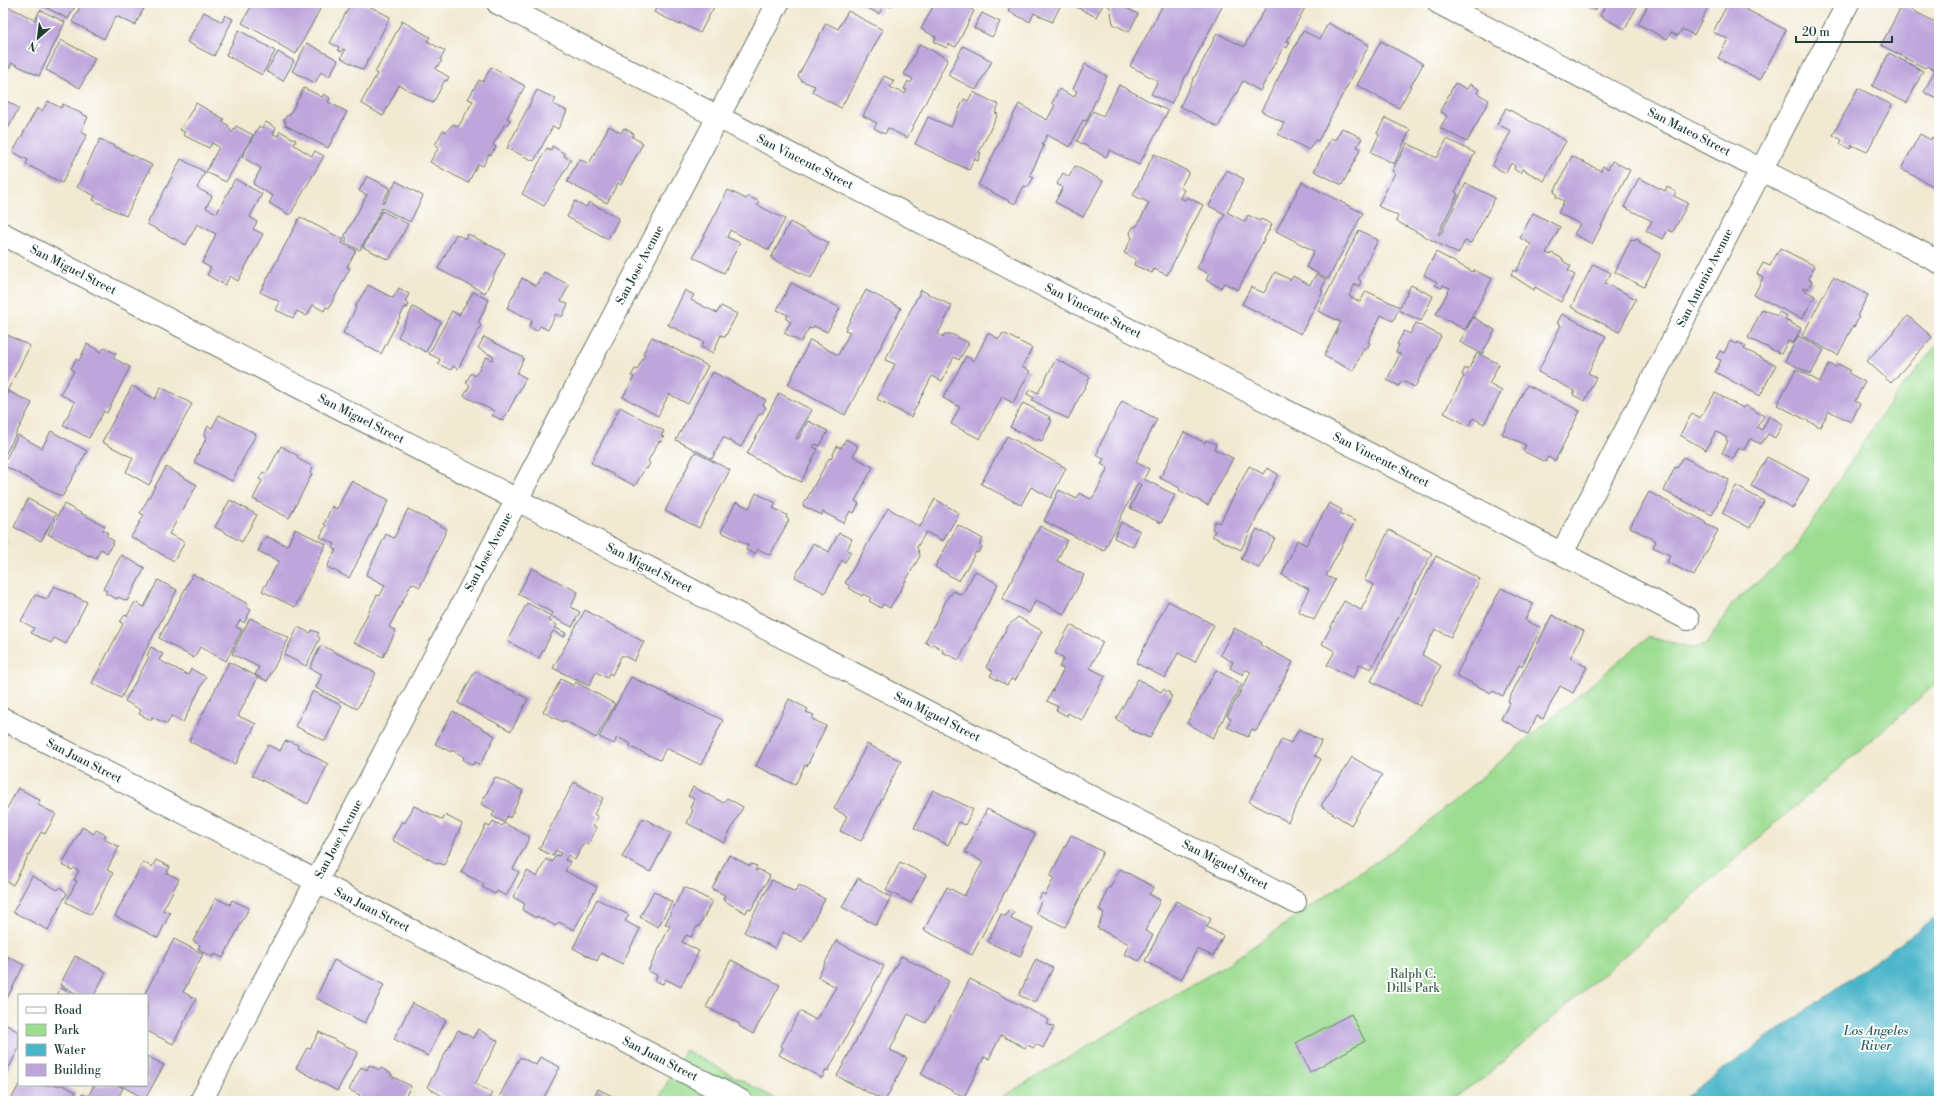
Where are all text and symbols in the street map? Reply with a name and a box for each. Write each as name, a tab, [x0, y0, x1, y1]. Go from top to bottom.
north arrow	[18, 18, 58, 58]
scale bar	[1796, 18, 1892, 44]
text: 20 m	[1802, 25, 1830, 40]
text: N	[26, 38, 41, 54]
street label: San Mateo Street	[1645, 105, 1734, 160]
street label: San Vincente Street	[754, 131, 856, 193]
street label: San Jose Avenue	[613, 223, 667, 307]
street label: San Antonio Avenue	[1674, 226, 1736, 330]
street label: San Miguel Street	[27, 242, 119, 299]
street label: San Vincente Street	[1042, 280, 1144, 342]
street label: San Miguel Street	[315, 391, 407, 448]
street label: San Vincente Street	[1330, 429, 1432, 491]
street label: San Jose Avenue	[462, 510, 516, 594]
street label: San Miguel Street	[603, 540, 695, 597]
street label: San Miguel Street	[891, 689, 983, 746]
street label: San Juan Street	[44, 736, 125, 787]
street label: San Jose Avenue	[312, 797, 366, 881]
street label: San Miguel Street	[1179, 837, 1271, 894]
street label: San Juan Street	[332, 885, 413, 936]
park label: Ralph C. Dills Park	[1386, 967, 1440, 996]
legend	[18, 994, 148, 1086]
text: Road	[54, 1003, 82, 1018]
text: Park	[54, 1023, 80, 1038]
water label: Los Angeles River	[1843, 1023, 1908, 1054]
street label: San Juan Street	[620, 1034, 701, 1085]
text: Water	[53, 1043, 86, 1058]
text: Building	[53, 1063, 102, 1078]

